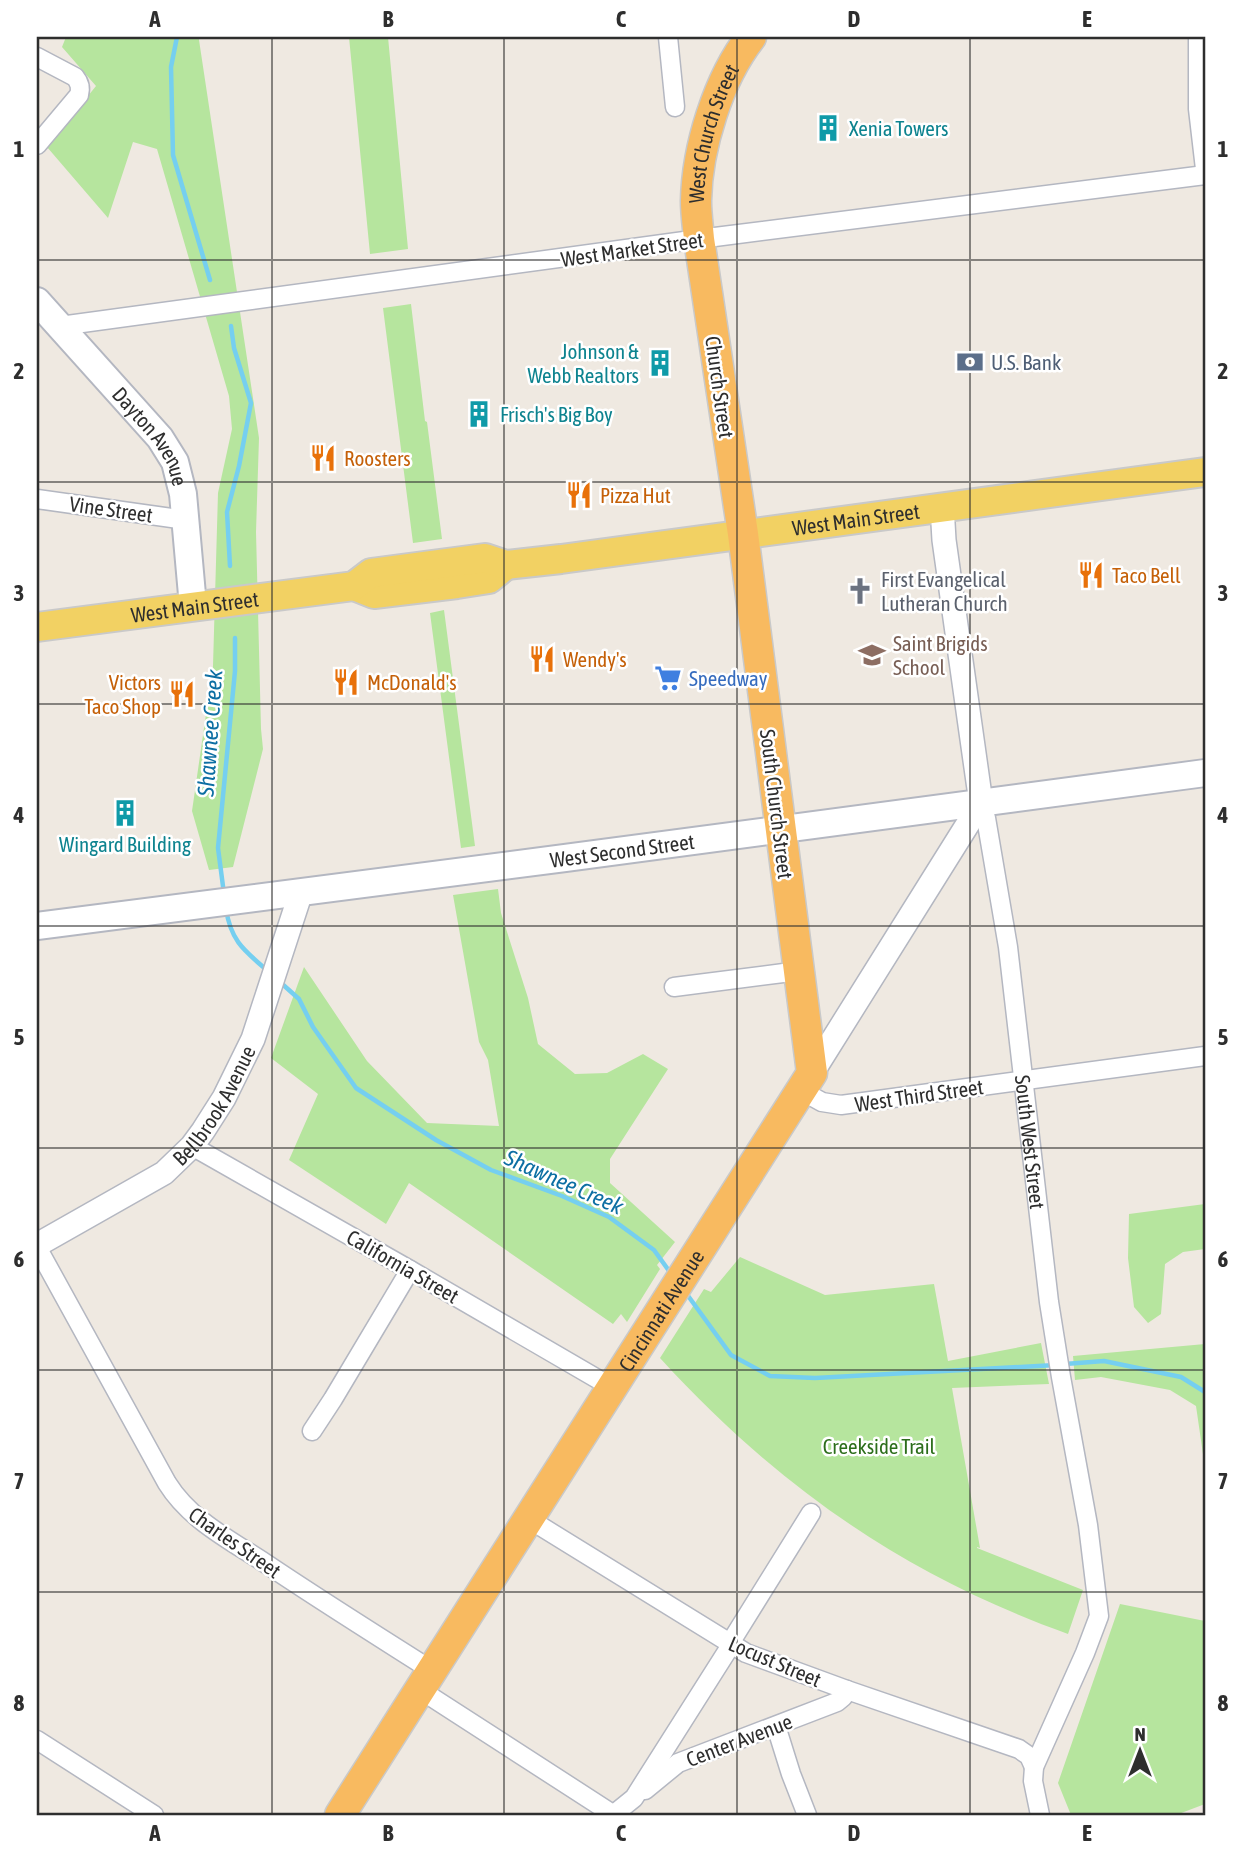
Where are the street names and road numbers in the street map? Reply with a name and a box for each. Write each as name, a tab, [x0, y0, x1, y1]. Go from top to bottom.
street label: West Church Street	[684, 60, 743, 204]
street label: West Market Street	[559, 227, 705, 271]
street label: Church Street	[701, 334, 739, 440]
street label: Dayton Avenue	[108, 382, 193, 488]
street label: Vine Street	[68, 491, 154, 527]
street label: West Main Street	[791, 499, 921, 540]
street label: West Main Street	[129, 586, 260, 627]
street label: South Church Street	[756, 728, 798, 880]
street label: West Second Street	[548, 829, 696, 872]
street label: Bellbrook Avenue	[168, 1042, 260, 1170]
street label: West Third Street	[853, 1074, 985, 1116]
street label: South West Street	[1011, 1074, 1050, 1210]
street label: California Street	[343, 1224, 463, 1308]
street label: Cincinnati Avenue	[613, 1245, 708, 1376]
street label: Charles Street	[184, 1502, 286, 1582]
street label: Locust Street	[725, 1631, 825, 1691]
street label: Center Avenue	[683, 1709, 795, 1771]

